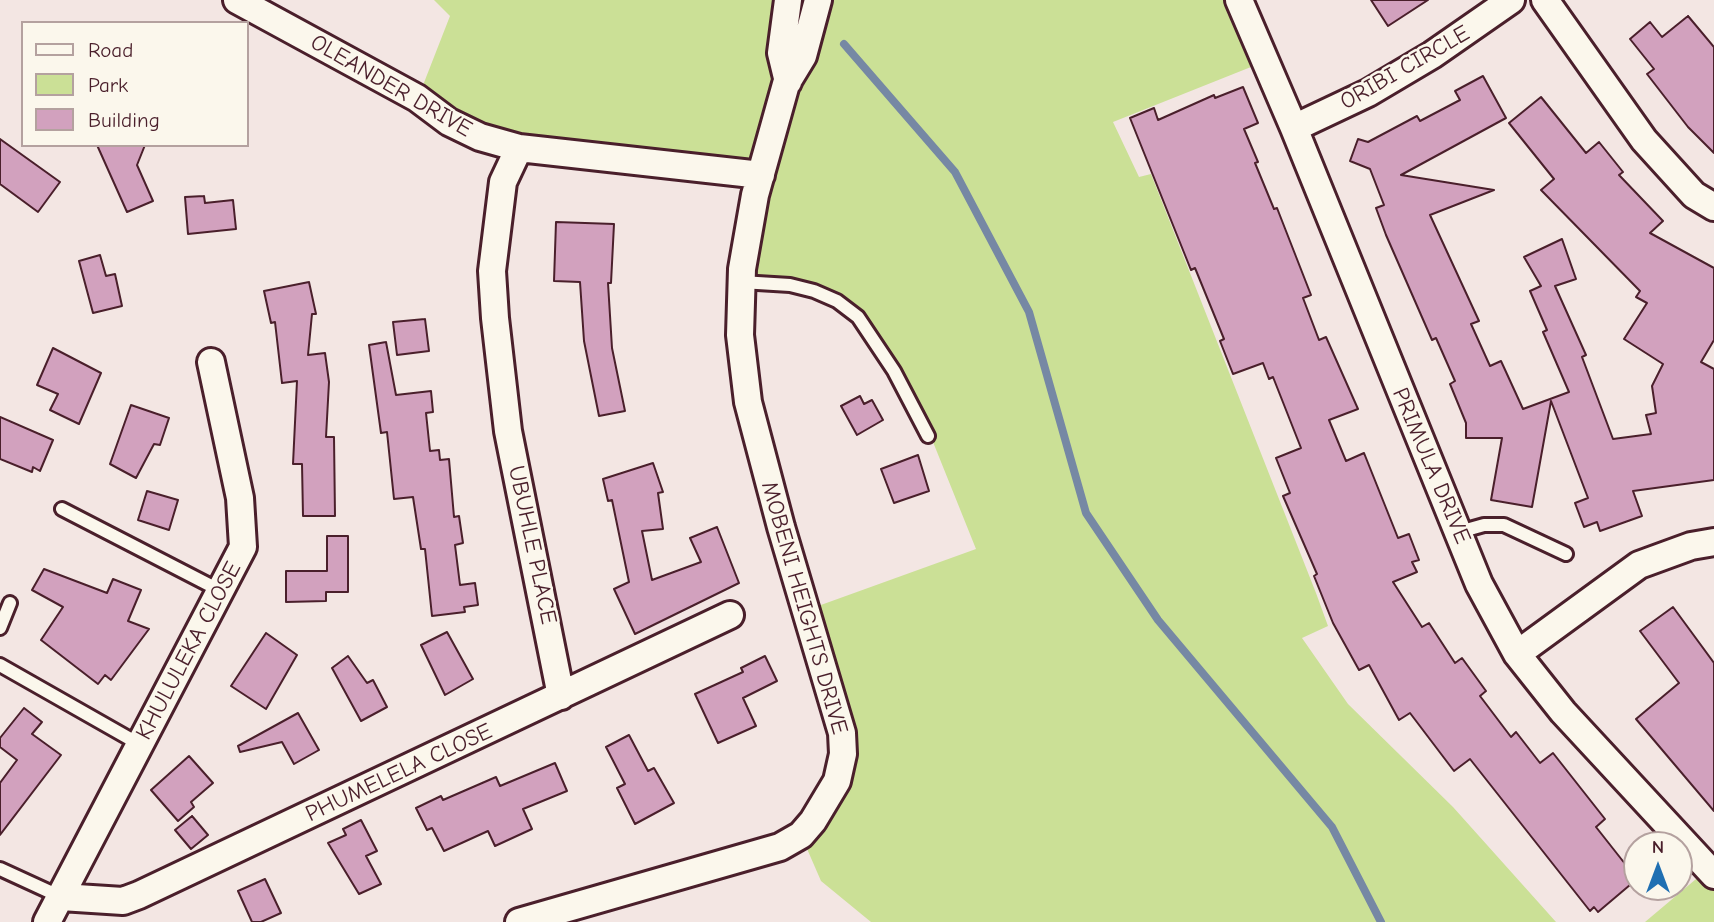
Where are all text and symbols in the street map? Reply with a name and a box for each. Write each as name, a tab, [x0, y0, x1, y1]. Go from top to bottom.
street label: ORIBI CIRCLE	[1335, 20, 1475, 116]
legend	[21, 21, 248, 147]
street label: OLEANDER DRIVE	[305, 29, 477, 143]
text: Road	[88, 38, 133, 62]
text: Park	[88, 73, 128, 97]
text: Building	[88, 108, 160, 132]
street label: PRIMULA DRIVE	[1386, 384, 1476, 548]
street label: UBUHLE PLACE	[502, 463, 562, 627]
street label: MOBENI HEIGHTS DRIVE	[755, 478, 853, 738]
street label: KHULULEKA CLOSE	[130, 557, 248, 745]
street label: PHUMELELA CLOSE	[301, 718, 497, 828]
north arrow	[1623, 831, 1693, 901]
text: N	[1652, 836, 1664, 858]

